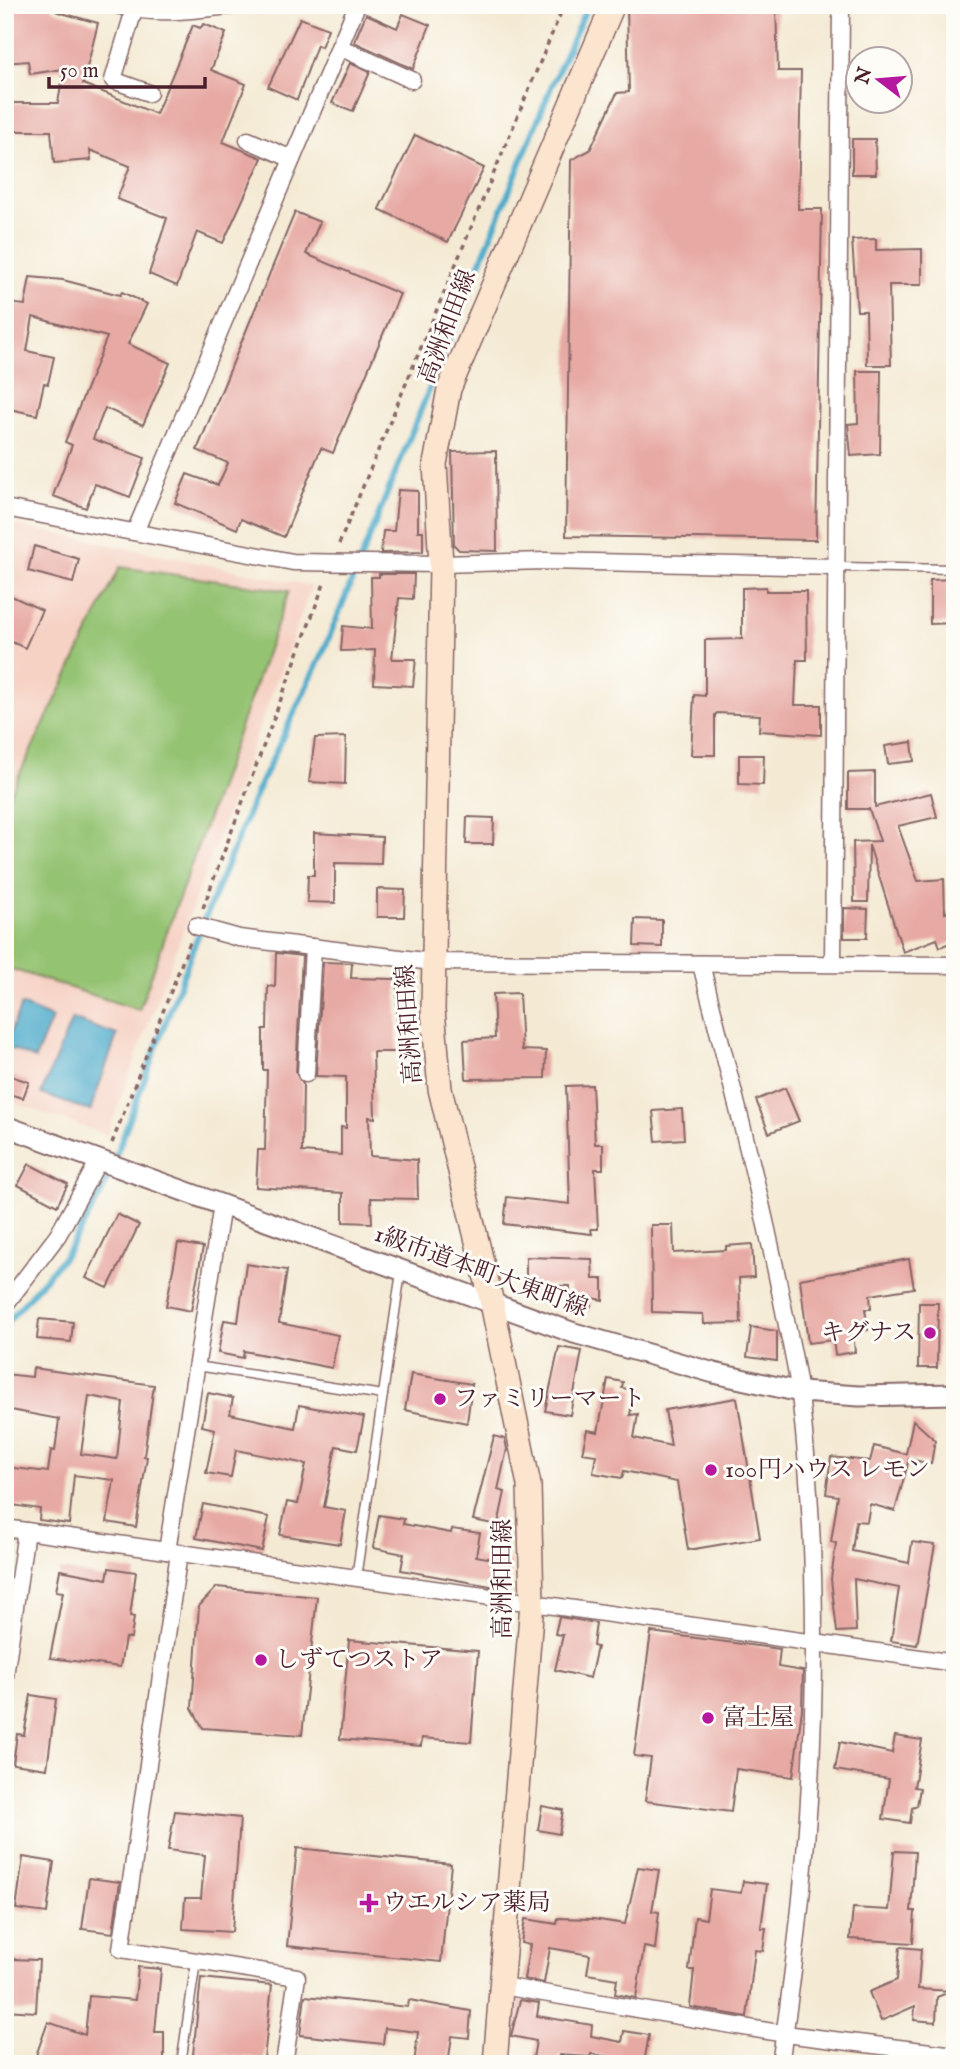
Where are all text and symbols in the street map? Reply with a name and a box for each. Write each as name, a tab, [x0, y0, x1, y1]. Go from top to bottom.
scale bar	[49, 46, 205, 90]
north arrow	[844, 46, 914, 116]
text: 50 m	[60, 58, 99, 85]
text: N	[851, 64, 879, 88]
street label: 高洲和田線	[412, 265, 484, 389]
street label: 高洲和田線	[390, 963, 430, 1085]
street label: 1級市道本町大東町線	[370, 1219, 592, 1325]
place label: キグナス	[821, 1318, 916, 1349]
marker: キグナス	[922, 1325, 938, 1341]
place label: ファミリーマート	[454, 1384, 646, 1415]
marker: ファミリーマート	[432, 1391, 448, 1407]
place label: 100円ハウス レモン	[725, 1455, 930, 1486]
marker: 100円ハウス レモン	[703, 1462, 719, 1478]
street label: 高洲和田線	[488, 1519, 519, 1639]
place label: しずてつストア	[275, 1645, 443, 1676]
marker: しずてつストア	[253, 1652, 269, 1668]
place label: 富士屋	[722, 1703, 794, 1734]
marker: 富士屋	[700, 1710, 716, 1726]
place label: ウエルシア薬局	[383, 1888, 550, 1919]
marker: ウエルシア薬局	[361, 1895, 377, 1911]

